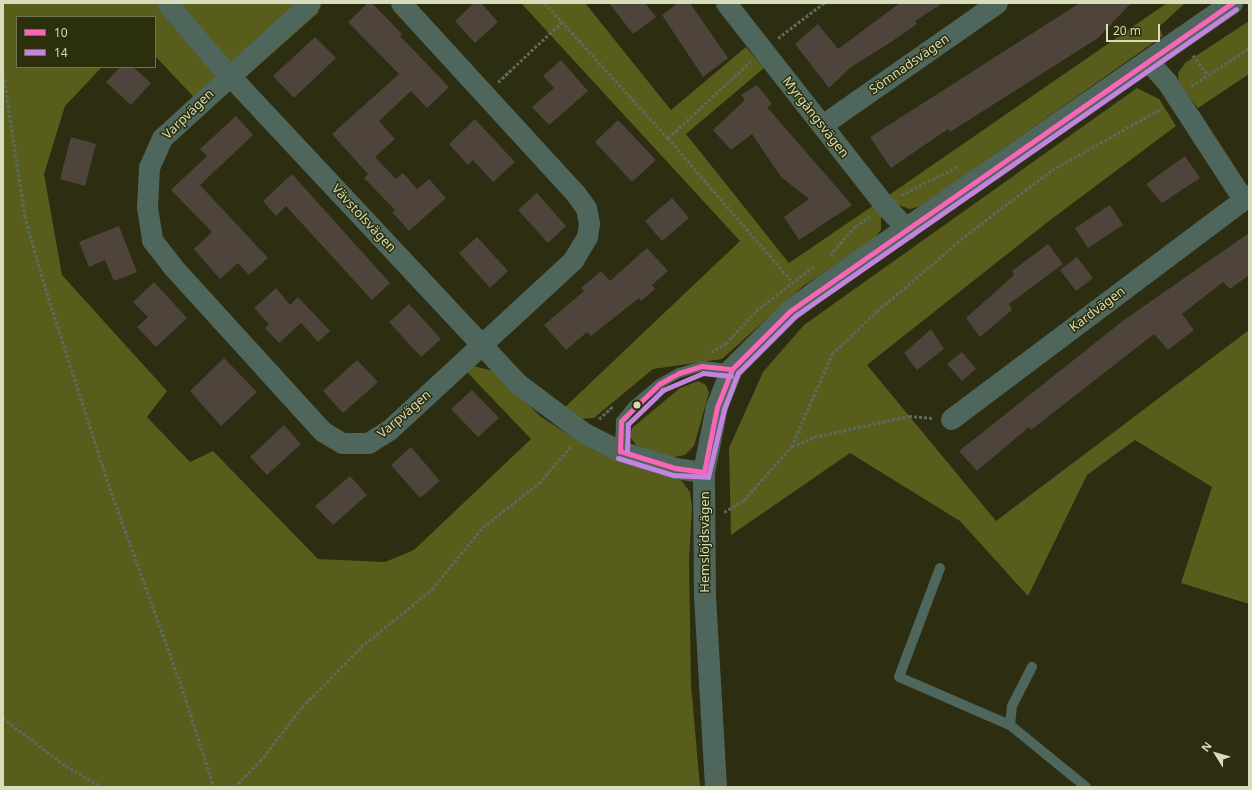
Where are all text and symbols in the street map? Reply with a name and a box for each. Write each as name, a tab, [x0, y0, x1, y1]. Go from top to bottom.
legend	[16, 16, 156, 68]
scale bar	[1108, 16, 1162, 42]
text: 20 m	[1113, 22, 1141, 39]
text: 10	[54, 24, 68, 41]
street label: Sömnadsvägen	[866, 31, 952, 97]
text: 14	[54, 44, 68, 61]
street label: Myrgångsvägen	[780, 73, 852, 161]
street label: Varpvägen	[159, 86, 217, 142]
street label: Vävstolsvägen	[329, 181, 399, 255]
street label: Kardvägen	[1066, 283, 1128, 335]
street label: Varpvägen	[374, 387, 434, 441]
unlabelled marker	[632, 400, 642, 410]
street label: Hemslöjdsvägen	[696, 491, 712, 593]
north arrow	[1196, 734, 1236, 774]
text: N	[1197, 738, 1215, 755]

